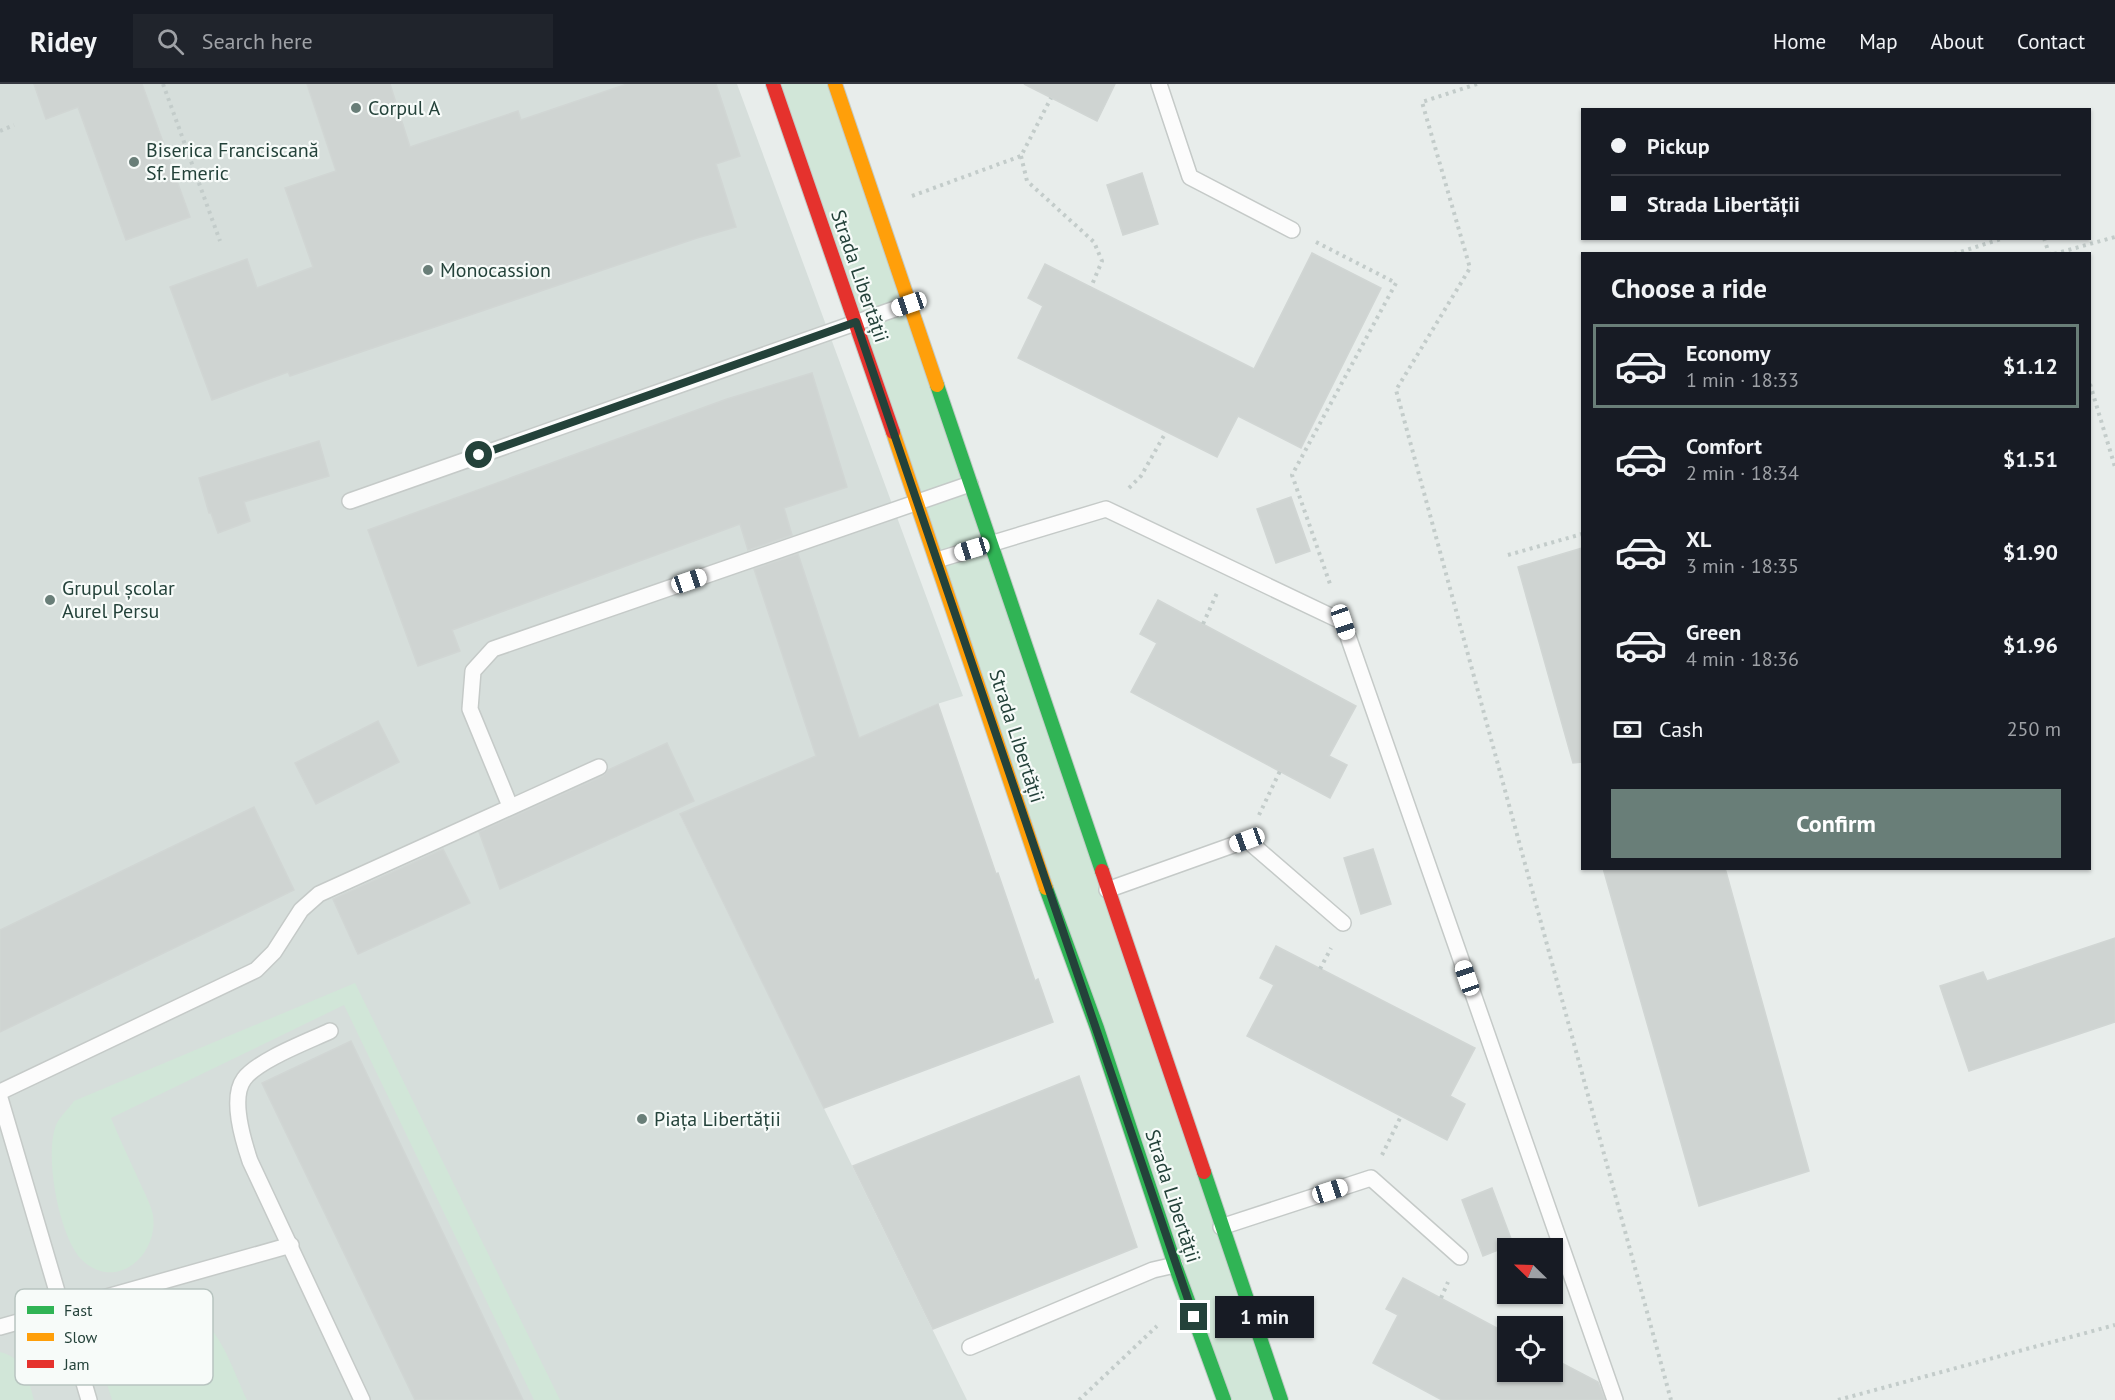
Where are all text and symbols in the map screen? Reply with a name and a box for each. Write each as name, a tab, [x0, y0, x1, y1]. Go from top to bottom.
search box	[133, 14, 553, 68]
text: Ridey	[30, 23, 97, 60]
icon: search	[154, 25, 187, 58]
text: Search here	[202, 27, 313, 55]
text: Home	[1773, 28, 1826, 55]
text: Map	[1859, 28, 1898, 55]
text: About	[1931, 28, 1984, 55]
text: Contact	[2017, 28, 2085, 55]
place label: Corpul A	[368, 95, 440, 121]
marker: Corpul A	[349, 101, 363, 115]
text: Pickup	[1647, 132, 1710, 160]
place label: Biserica Franciscană Sf. Emeric	[146, 137, 319, 186]
marker: Biserica Franciscană Sf. Emeric	[127, 155, 141, 169]
text: Strada Libertății	[1647, 190, 1800, 218]
street label: Strada Libertății	[825, 206, 895, 346]
place label: Monocassion	[440, 257, 551, 283]
marker: Monocassion	[421, 263, 435, 277]
text: Choose a ride	[1611, 271, 1767, 305]
car	[889, 290, 929, 318]
icon: car	[1614, 339, 1668, 393]
text: Economy	[1686, 339, 1770, 367]
text: $1.12	[2003, 352, 2058, 380]
text: 1 min · 18:33	[1686, 367, 1799, 393]
icon: car	[1614, 432, 1668, 486]
text: Comfort	[1686, 432, 1762, 460]
route start	[465, 441, 492, 468]
text: $1.51	[2003, 445, 2058, 473]
text: 2 min · 18:34	[1686, 460, 1799, 486]
icon: car	[1614, 525, 1668, 579]
text: XL	[1686, 525, 1711, 553]
car	[952, 535, 992, 563]
text: $1.90	[2003, 538, 2058, 566]
text: 3 min · 18:35	[1686, 553, 1799, 579]
car	[669, 567, 709, 595]
place label: Grupul școlar Aurel Persu	[62, 575, 175, 624]
marker: Grupul școlar Aurel Persu	[43, 593, 57, 607]
car	[1329, 602, 1357, 642]
icon: car	[1614, 618, 1668, 672]
text: Green	[1686, 618, 1741, 646]
text: $1.96	[2003, 631, 2058, 659]
text: 4 min · 18:36	[1686, 646, 1799, 672]
street label: Strada Libertății	[983, 666, 1051, 806]
icon: cash	[1611, 713, 1644, 746]
text: Cash	[1659, 715, 1703, 743]
text: 250 m	[2007, 716, 2061, 742]
button: Confirm	[1611, 789, 2061, 858]
car	[1227, 825, 1267, 855]
car	[1453, 958, 1481, 998]
place label: Piața Libertății	[654, 1106, 781, 1132]
marker: Piața Libertății	[635, 1112, 649, 1126]
street label: Strada Libertății	[1139, 1126, 1207, 1266]
car	[1310, 1177, 1350, 1205]
north arrow	[1497, 1238, 1563, 1304]
map controls	[1497, 1238, 1563, 1382]
legend	[15, 1289, 213, 1385]
callout: 1 min	[1215, 1296, 1314, 1338]
text: Fast	[64, 1300, 93, 1320]
route end	[1180, 1303, 1207, 1330]
text: 1 min	[1240, 1304, 1289, 1330]
button: locate	[1497, 1316, 1563, 1382]
text: Slow	[64, 1327, 98, 1347]
text: Jam	[63, 1354, 90, 1374]

